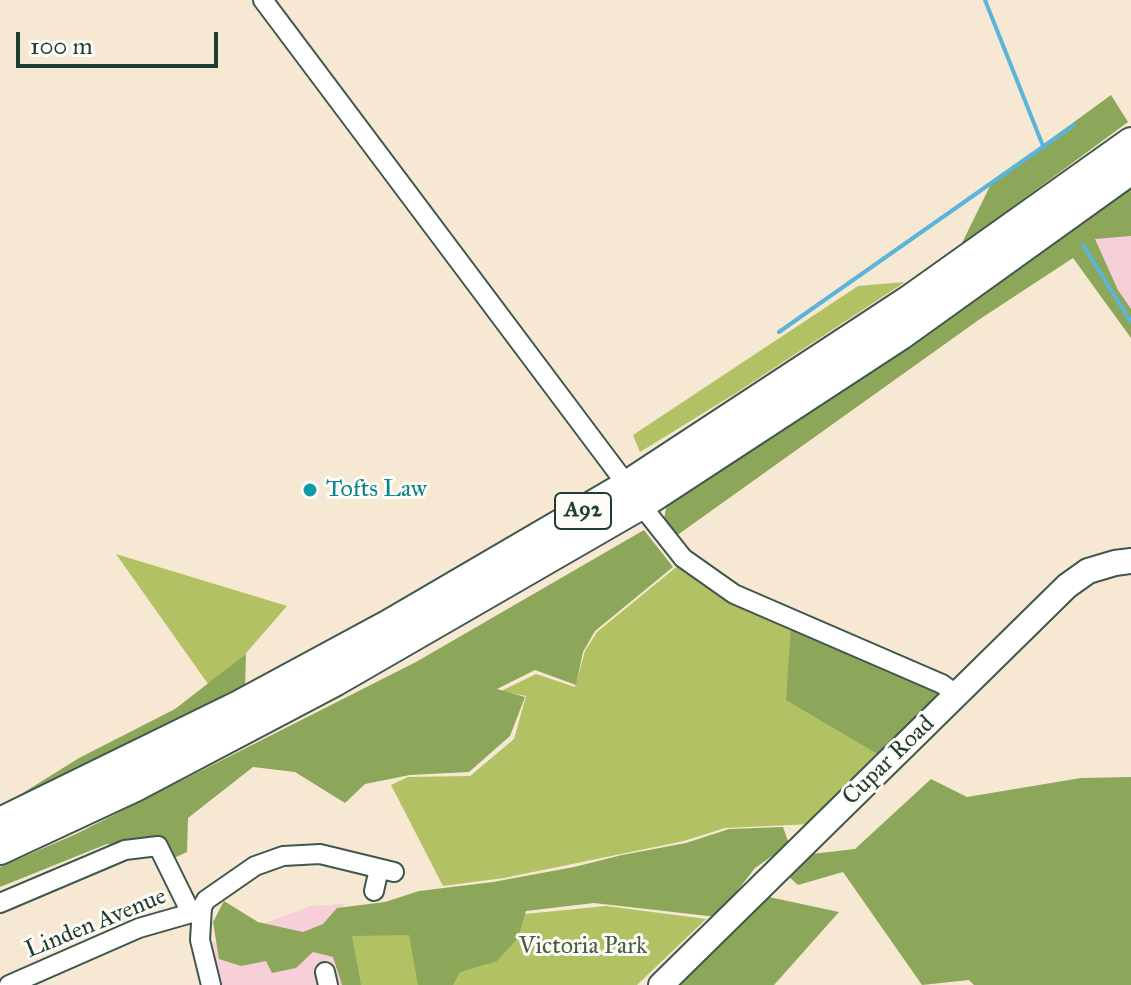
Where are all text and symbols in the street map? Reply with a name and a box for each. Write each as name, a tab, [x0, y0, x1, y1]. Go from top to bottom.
scale bar	[20, 16, 222, 66]
text: 100 m	[30, 31, 93, 61]
place label: Tofts Law	[326, 476, 427, 504]
marker: Tofts Law	[301, 481, 319, 499]
road number: A92	[555, 493, 611, 529]
street label: Cupar Road	[837, 710, 941, 812]
street label: Linden Avenue	[21, 883, 171, 965]
park label: Victoria Park	[519, 933, 647, 961]

